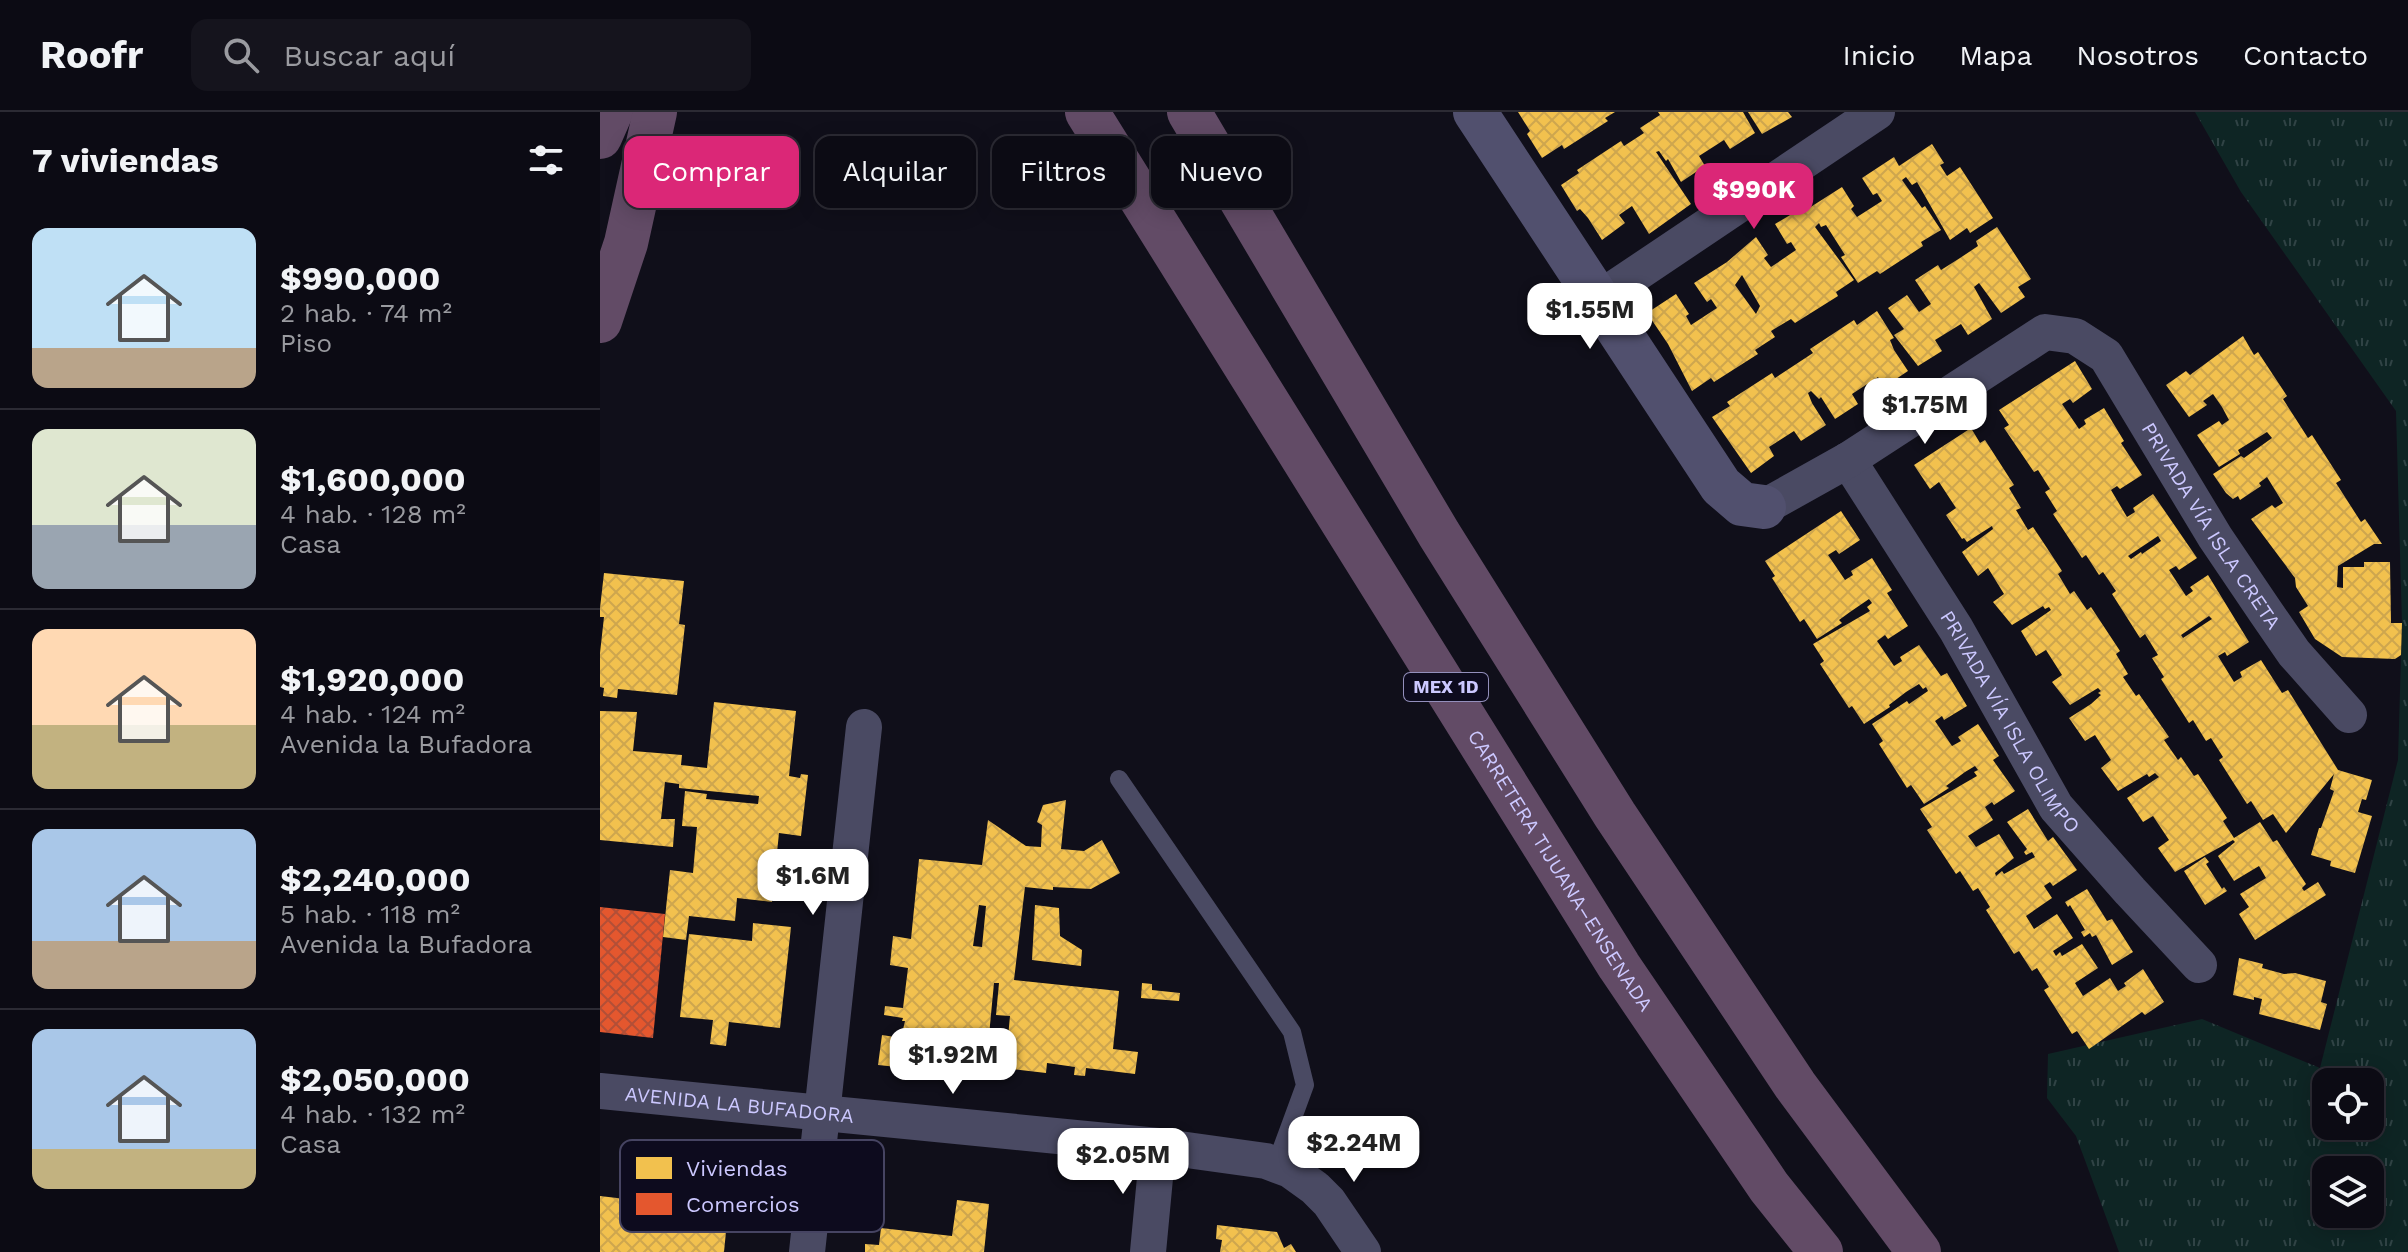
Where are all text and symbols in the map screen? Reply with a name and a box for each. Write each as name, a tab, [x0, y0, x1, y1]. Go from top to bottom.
search box	[191, 19, 751, 91]
text: Roofr	[40, 33, 143, 77]
icon: search	[219, 33, 263, 77]
text: Buscar aquí	[283, 38, 455, 73]
text: Inicio	[1843, 39, 1915, 72]
text: Mapa	[1959, 39, 2032, 72]
text: Nosotros	[2076, 39, 2199, 72]
text: Contacto	[2243, 39, 2368, 72]
chip: Comprar	[624, 136, 799, 208]
chip: Alquilar	[815, 136, 976, 208]
chip: Filtros	[992, 136, 1135, 208]
chip: Nuevo	[1151, 136, 1291, 208]
icon: filters	[524, 138, 568, 182]
text: 7 viviendas	[32, 140, 219, 180]
pin: $990K	[1698, 163, 1810, 231]
text: $990K	[1712, 174, 1796, 204]
text: $990,000	[280, 258, 440, 298]
icon: home	[96, 260, 192, 356]
pin: $1.55M	[1525, 283, 1655, 351]
text: $1.55M	[1545, 294, 1635, 324]
text: 2 hab. · 74 m²	[280, 298, 452, 328]
text: Piso	[280, 328, 332, 358]
pin: $1.75M	[1860, 378, 1990, 446]
text: $1.75M	[1882, 389, 1968, 419]
street label: PRIVADA VÍA ISLA CRETA	[2137, 418, 2286, 634]
text: $1,600,000	[280, 459, 466, 499]
icon: home	[96, 461, 192, 557]
text: 4 hab. · 128 m²	[280, 499, 466, 529]
text: Casa	[280, 529, 341, 559]
street label: PRIVADA VÍA ISLA OLIMPO	[1935, 606, 2085, 838]
text: $1,920,000	[280, 659, 464, 699]
icon: home	[96, 661, 192, 757]
road number: MEX 1D	[1404, 673, 1488, 701]
text: 4 hab. · 124 m²	[280, 699, 465, 729]
street label: CARRETERA TIJUANA–ENSENADA	[1463, 725, 1658, 1016]
text: Avenida la Bufadora	[280, 729, 532, 759]
pin: $1.6M	[757, 849, 869, 917]
text: $2,240,000	[280, 859, 471, 899]
text: $1.6M	[776, 860, 850, 890]
icon: home	[96, 861, 192, 957]
text: 5 hab. · 118 m²	[280, 899, 460, 929]
text: Avenida la Bufadora	[280, 929, 532, 959]
pin: $1.92M	[888, 1028, 1018, 1096]
text: $1.92M	[908, 1039, 998, 1069]
text: $2,050,000	[280, 1059, 470, 1099]
icon: home	[96, 1061, 192, 1157]
map controls	[2312, 1068, 2384, 1228]
button: locate	[2312, 1068, 2384, 1140]
street label: AVENIDA LA BUFADORA	[624, 1082, 855, 1128]
text: 4 hab. · 132 m²	[280, 1099, 465, 1129]
pin: $2.24M	[1289, 1116, 1419, 1184]
text: $2.24M	[1306, 1127, 1402, 1157]
pin: $2.05M	[1058, 1128, 1188, 1196]
text: Casa	[280, 1129, 341, 1159]
text: $2.05M	[1076, 1139, 1170, 1169]
legend	[620, 1140, 884, 1232]
text: Viviendas	[686, 1156, 788, 1181]
button: layers	[2312, 1156, 2384, 1228]
text: Comercios	[686, 1192, 800, 1217]

